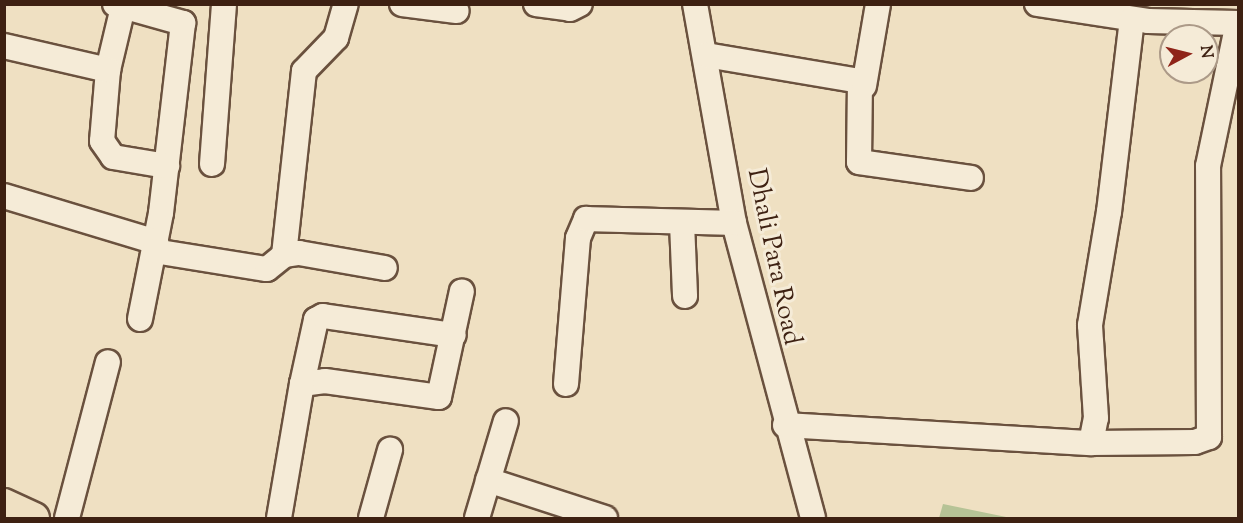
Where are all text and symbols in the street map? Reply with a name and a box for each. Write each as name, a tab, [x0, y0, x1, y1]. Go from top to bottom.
north arrow	[1159, 24, 1219, 84]
text: N	[1193, 44, 1218, 60]
street label: Dhali Para Road	[739, 166, 807, 348]

